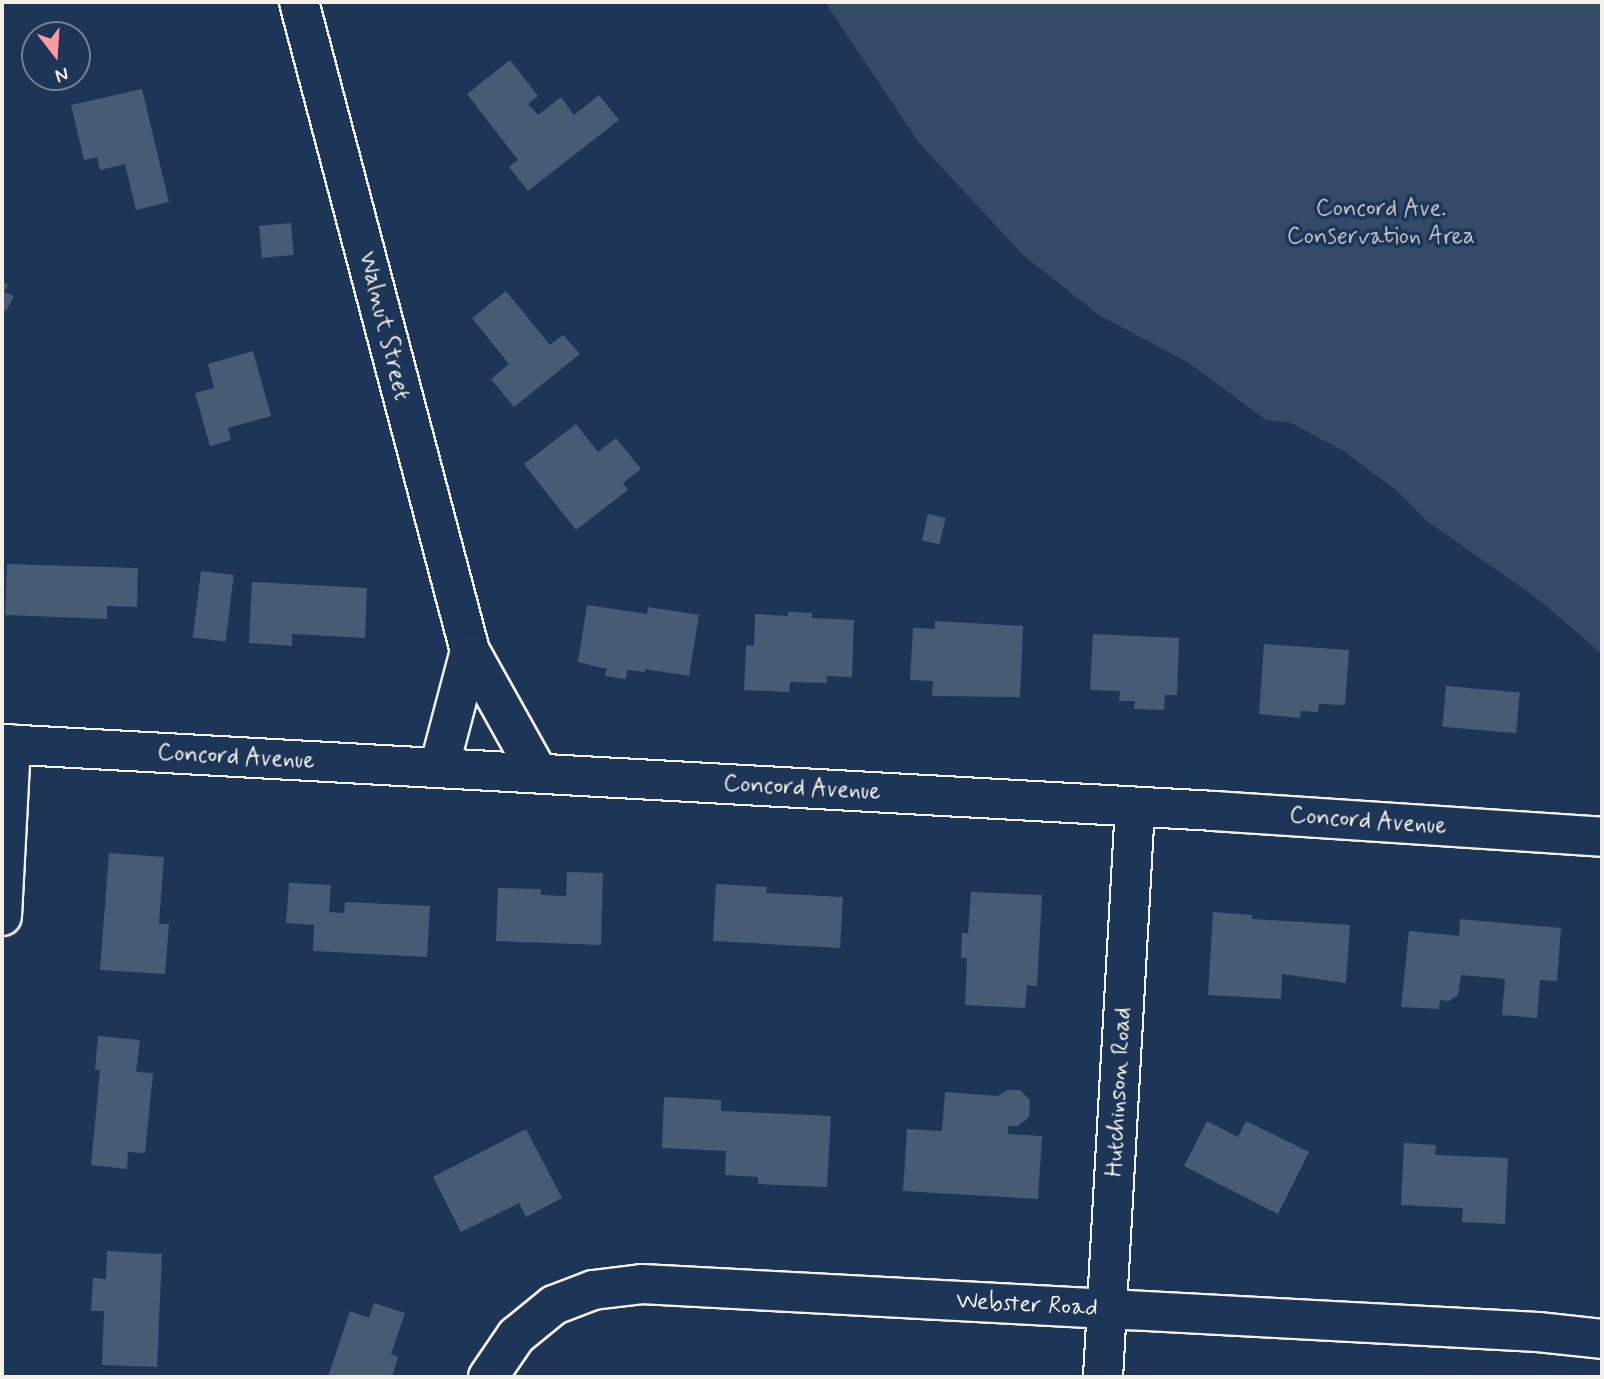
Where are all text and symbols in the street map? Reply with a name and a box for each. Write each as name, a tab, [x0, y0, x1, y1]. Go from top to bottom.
north arrow	[21, 21, 91, 91]
text: N	[52, 61, 71, 88]
park label: Concord Ave. Conservation Area	[1285, 195, 1477, 251]
street label: Walnut Street	[351, 247, 417, 405]
street label: Concord Avenue	[154, 738, 318, 776]
street label: Concord Avenue	[720, 769, 884, 807]
street label: Concord Avenue	[1285, 801, 1451, 841]
street label: Hutchinson Road	[1100, 1006, 1138, 1178]
street label: Webster Road	[956, 1287, 1098, 1323]

